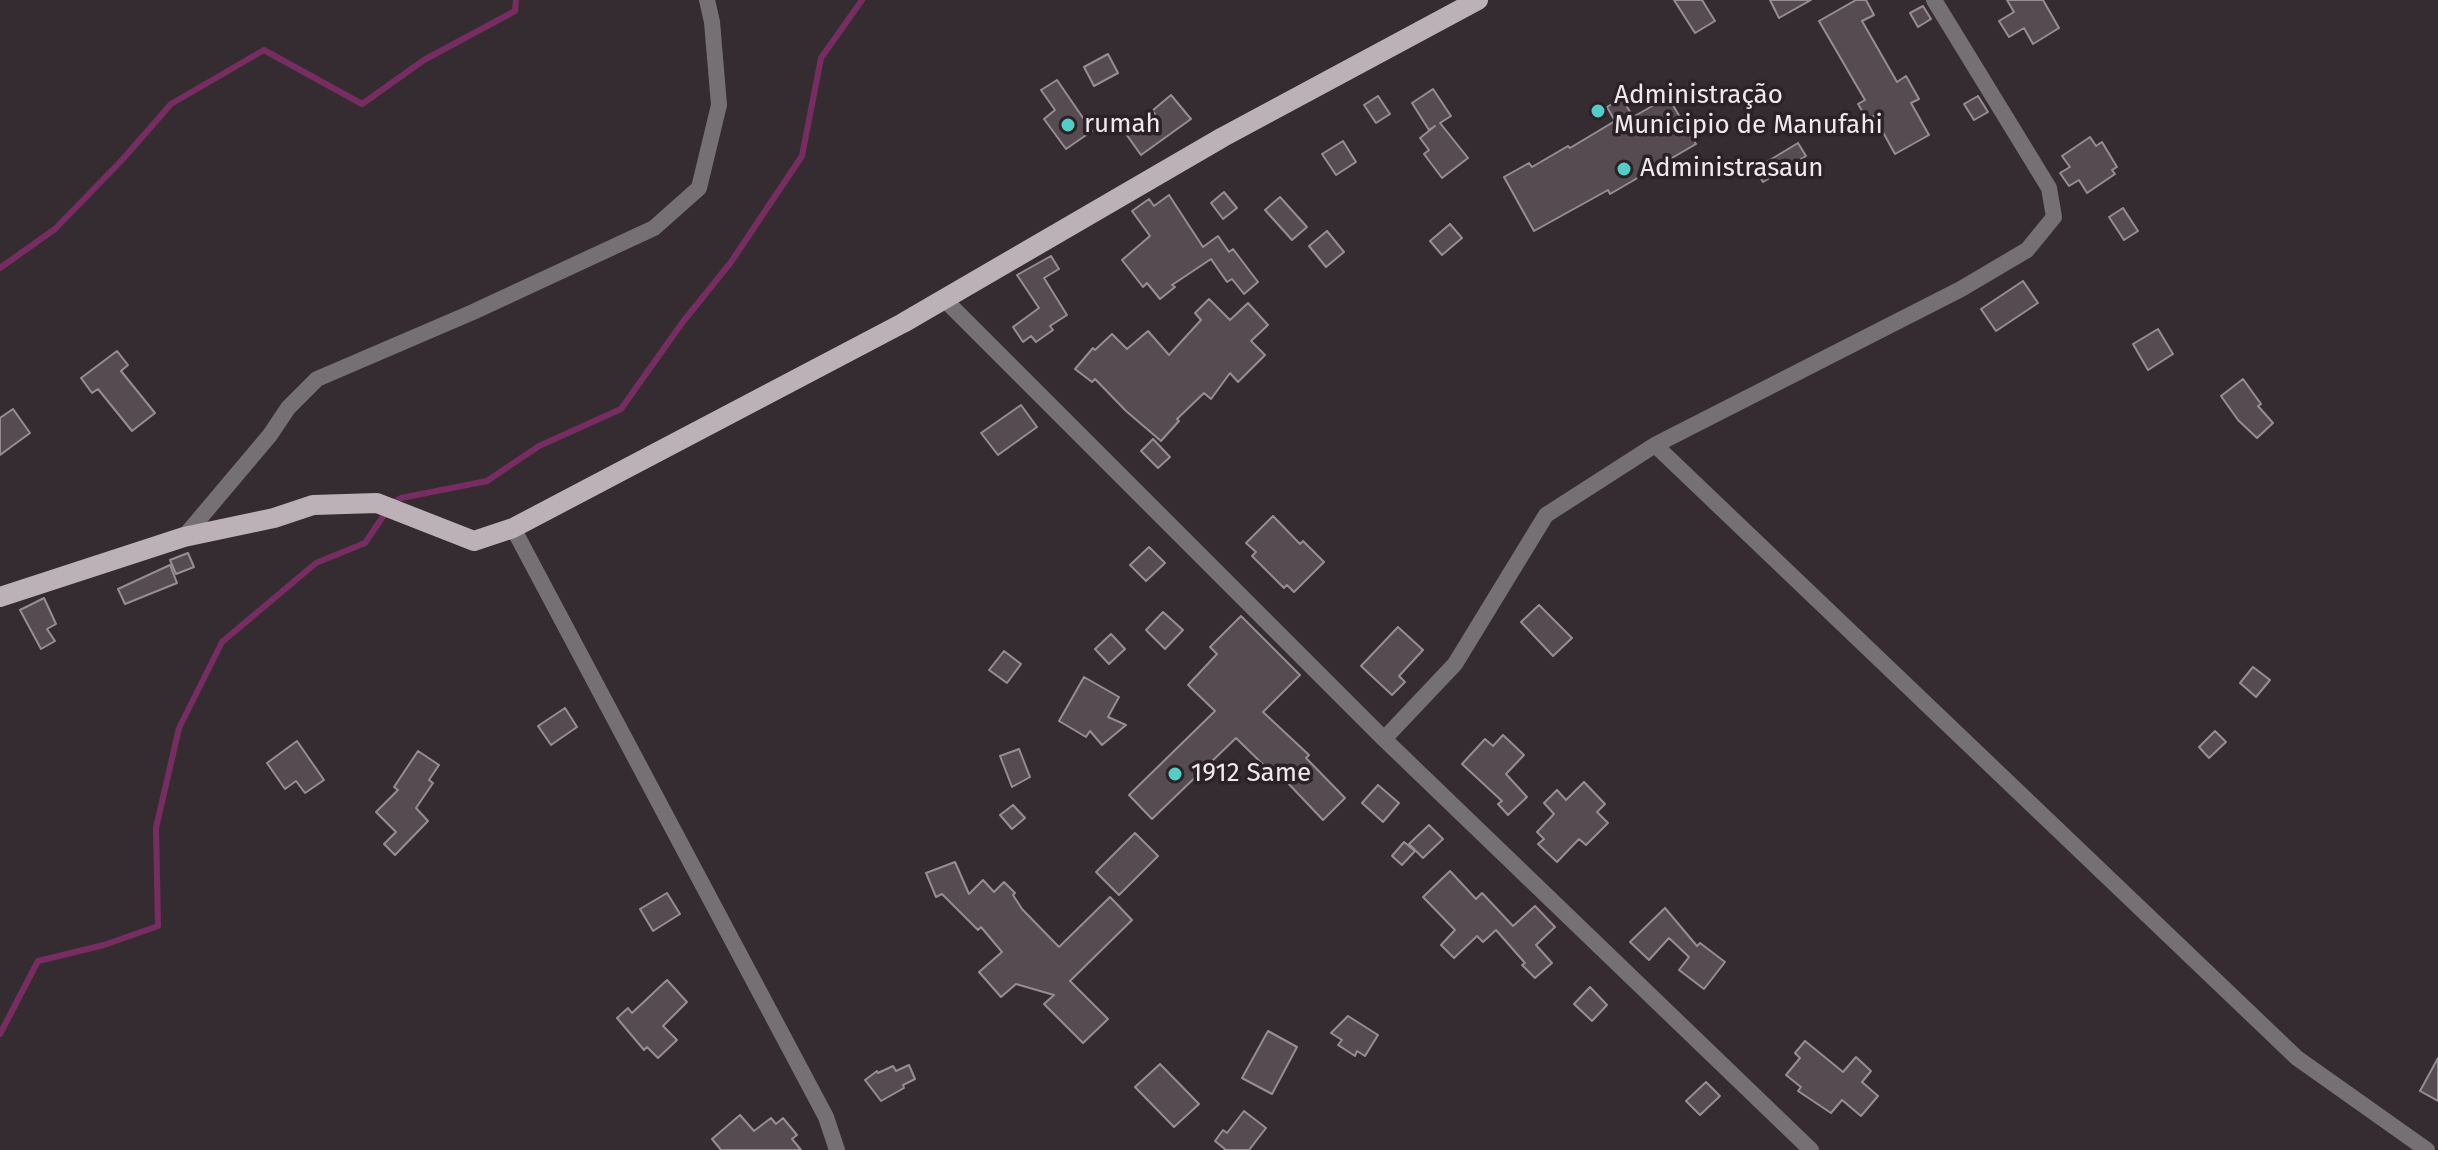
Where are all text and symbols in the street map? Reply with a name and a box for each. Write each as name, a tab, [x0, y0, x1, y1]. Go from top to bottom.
place label: Administração Municipio de Manufahi	[1614, 80, 1883, 142]
marker: Administração Municipio de Manufahi	[1589, 102, 1607, 120]
place label: rumah	[1084, 109, 1161, 141]
marker: rumah	[1059, 116, 1077, 134]
place label: Administrasaun	[1640, 153, 1824, 185]
marker: Administrasaun	[1615, 160, 1633, 178]
place label: 1912 Same	[1191, 758, 1311, 790]
marker: 1912 Same	[1166, 765, 1184, 783]

